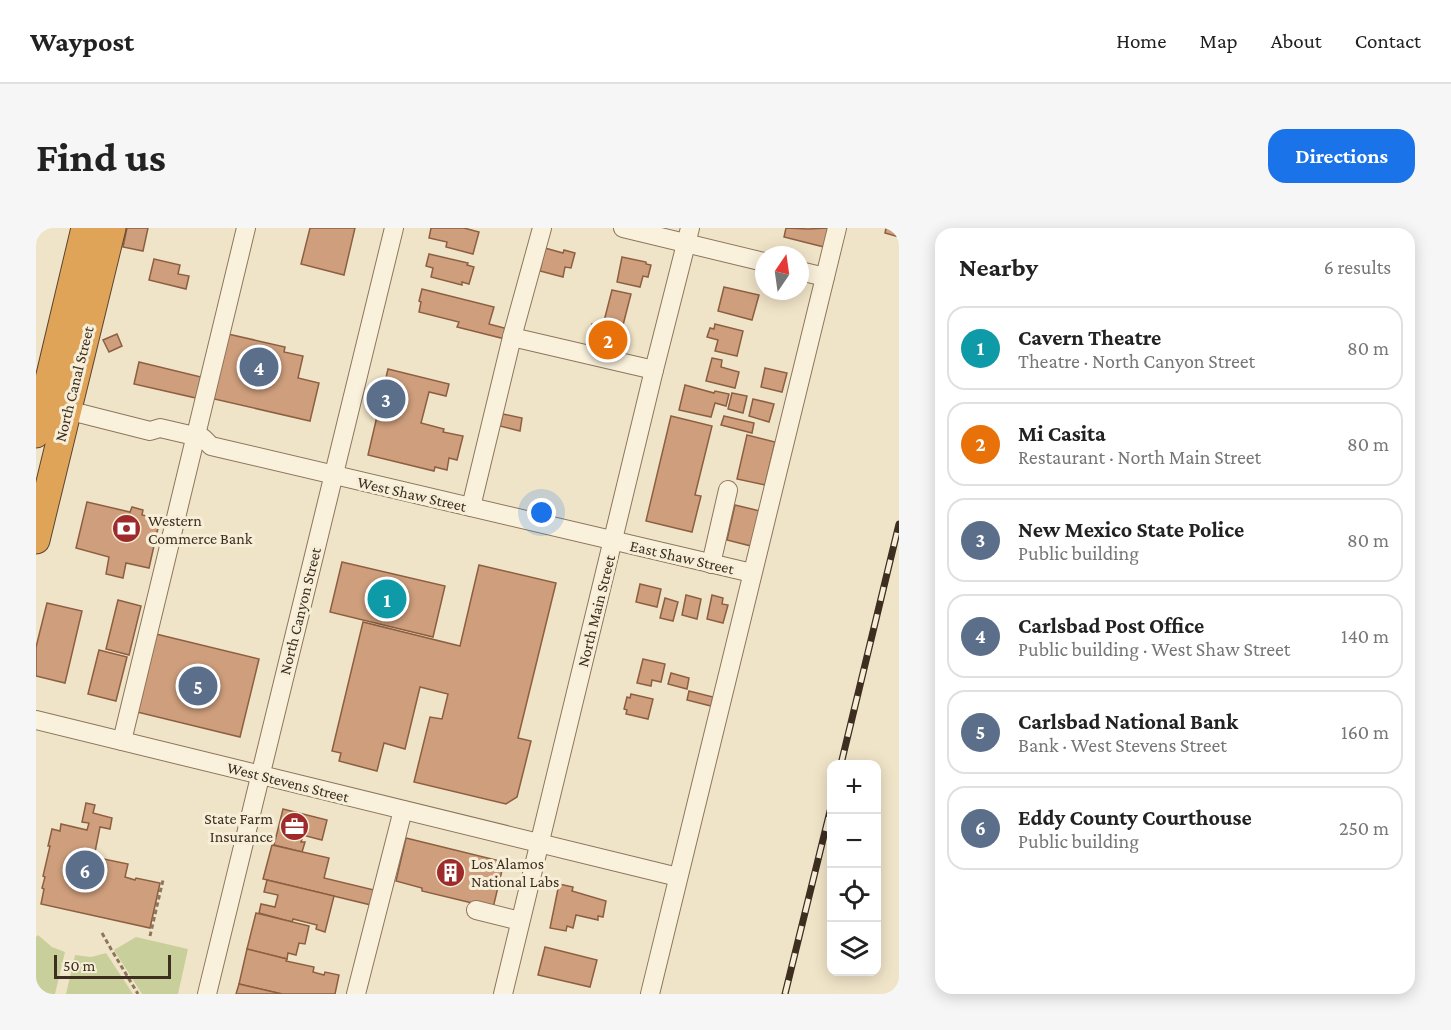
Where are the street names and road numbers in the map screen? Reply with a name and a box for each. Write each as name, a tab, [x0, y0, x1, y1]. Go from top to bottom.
street label: North Canal Street	[51, 324, 97, 443]
street label: West Shaw Street	[356, 473, 469, 515]
street label: East Shaw Street	[628, 537, 736, 577]
street label: North Canyon Street	[276, 545, 325, 677]
street label: North Main Street	[574, 553, 618, 669]
street label: West Stevens Street	[225, 759, 351, 806]

